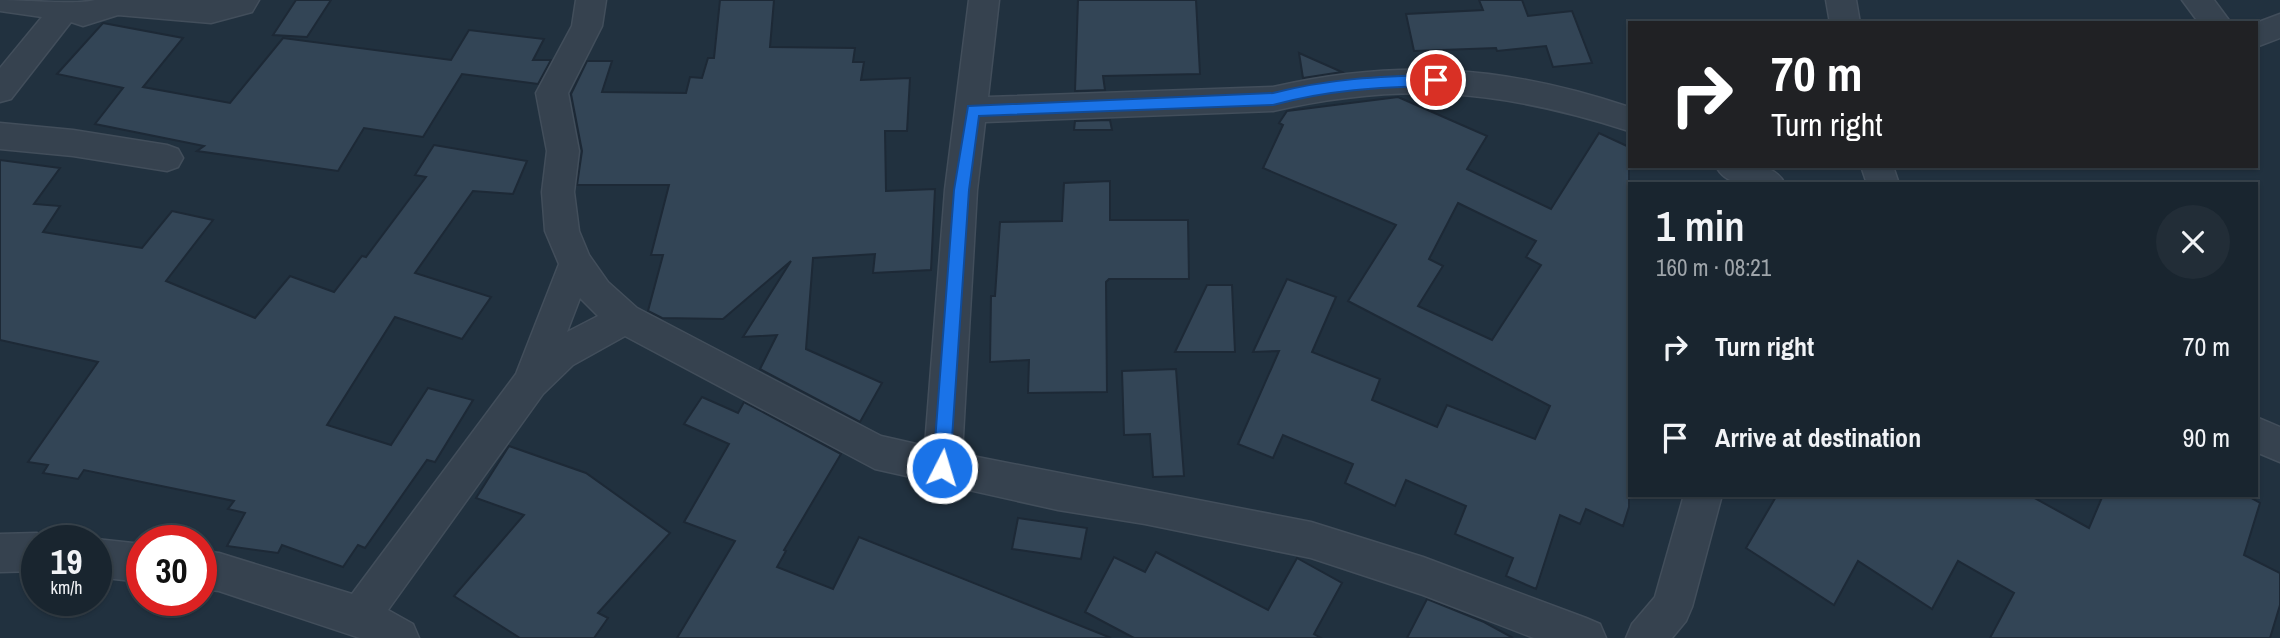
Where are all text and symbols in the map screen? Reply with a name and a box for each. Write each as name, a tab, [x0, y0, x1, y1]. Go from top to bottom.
text: 70 m	[1771, 40, 1863, 106]
icon: right	[1656, 49, 1747, 140]
pin	[1406, 50, 1466, 110]
icon: arrive	[1417, 61, 1455, 99]
text: Turn right	[1771, 103, 1883, 146]
text: 1 min	[1656, 198, 1745, 254]
button: close	[2156, 205, 2230, 279]
text: 160 m · 08:21	[1656, 252, 1771, 283]
icon: right	[1656, 328, 1694, 366]
text: Turn right	[1715, 329, 1814, 364]
text: 70 m	[2183, 329, 2230, 364]
icon: arrive	[1656, 419, 1694, 457]
text: Arrive at destination	[1715, 420, 1921, 455]
text: 90 m	[2183, 420, 2230, 455]
position arrow	[905, 431, 979, 505]
speed limit sign: 30	[126, 525, 217, 616]
text: 19	[51, 538, 82, 585]
text: km/h	[51, 575, 83, 600]

